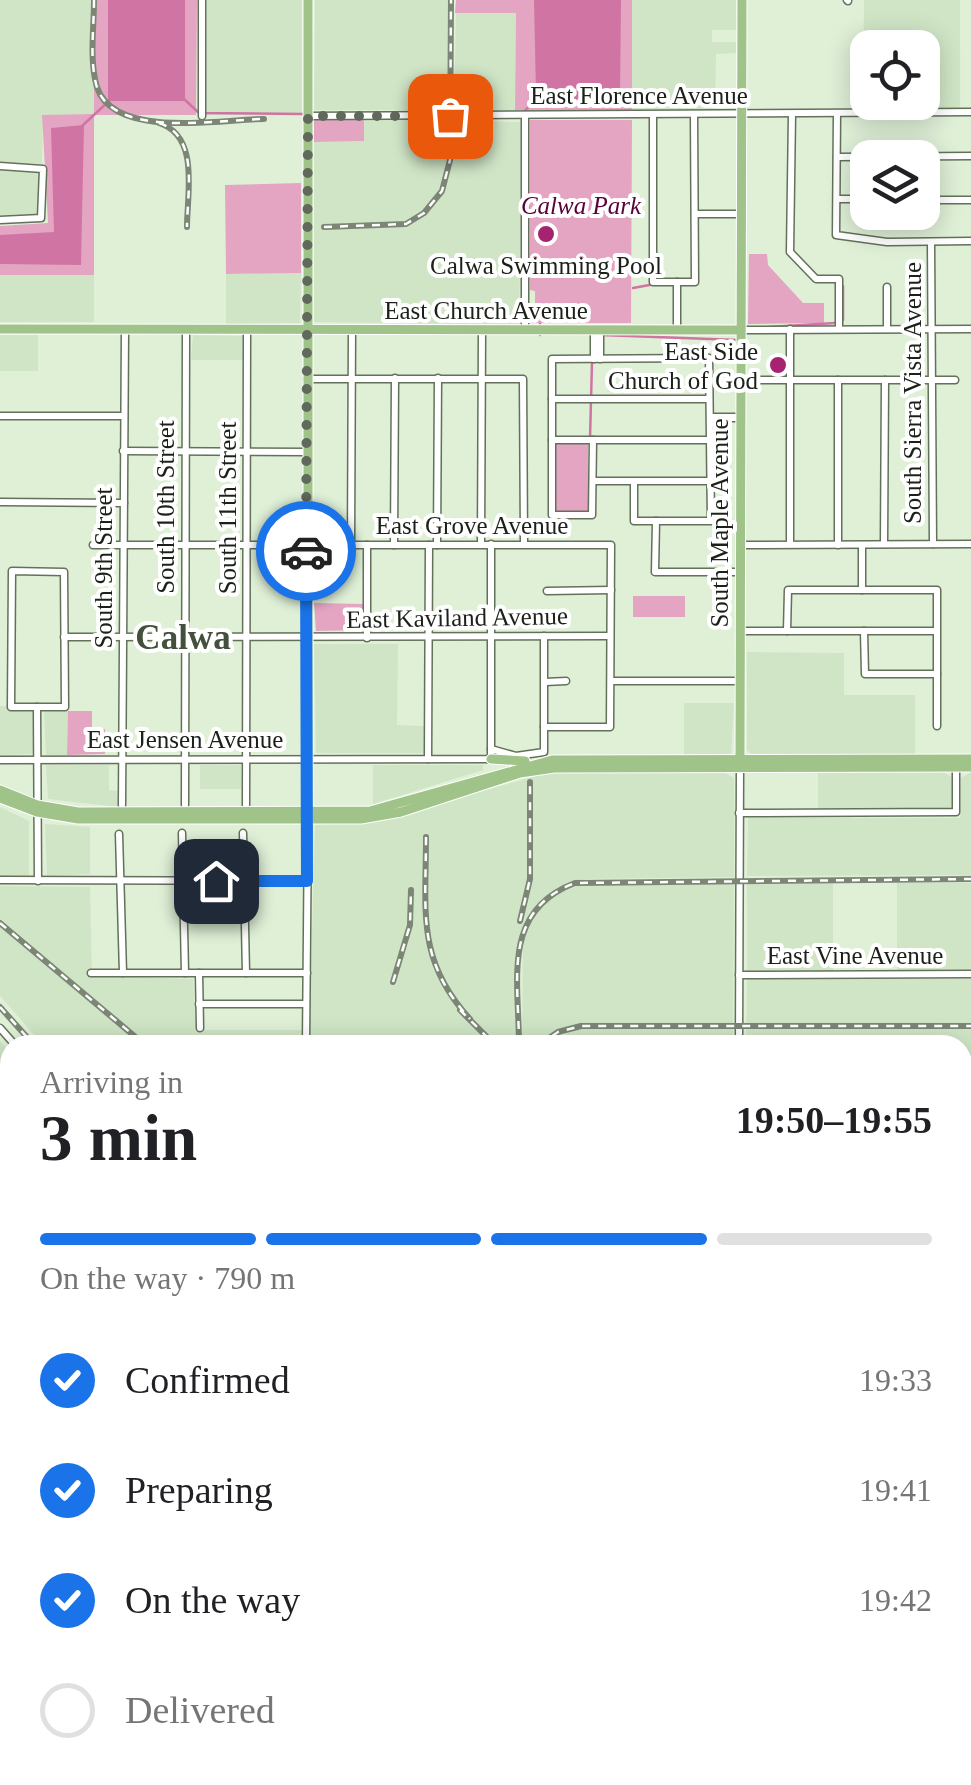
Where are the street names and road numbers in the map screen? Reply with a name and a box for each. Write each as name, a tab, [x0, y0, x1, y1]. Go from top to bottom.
street label: East Florence Avenue	[530, 82, 748, 109]
street label: South Sierra Vista Avenue	[899, 262, 926, 524]
street label: East Church Avenue	[384, 297, 588, 324]
street label: South Maple Avenue	[706, 418, 733, 628]
street label: South 10th Street	[152, 420, 179, 594]
street label: South 11th Street	[214, 422, 241, 594]
street label: South 9th Street	[90, 487, 117, 649]
street label: East Grove Avenue	[376, 512, 568, 539]
street label: East Kaviland Avenue	[346, 602, 568, 633]
street label: East Jensen Avenue	[87, 726, 283, 753]
street label: East Vine Avenue	[767, 942, 943, 969]

